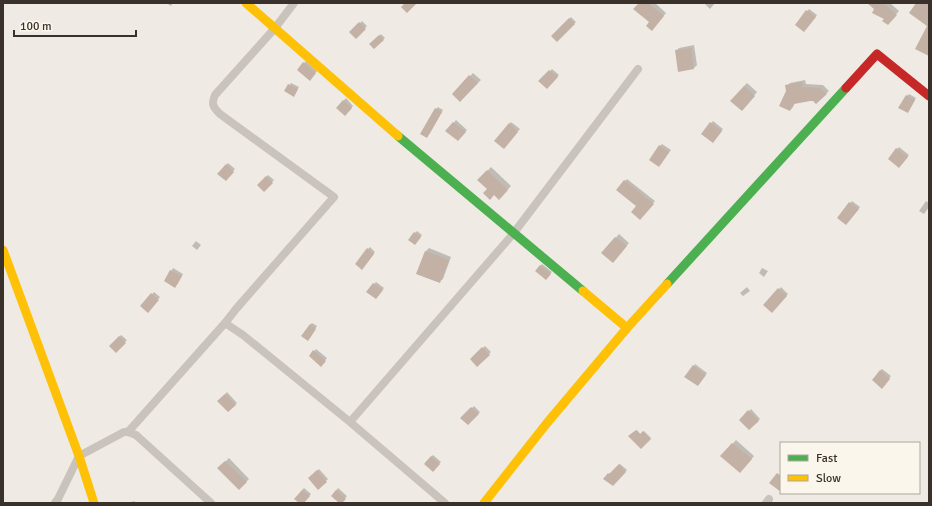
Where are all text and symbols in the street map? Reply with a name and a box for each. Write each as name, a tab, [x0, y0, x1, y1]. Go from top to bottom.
scale bar	[14, 12, 136, 38]
text: 100 m	[20, 19, 52, 34]
legend	[780, 442, 920, 494]
text: Fast	[816, 451, 837, 466]
text: Slow	[816, 471, 841, 486]

